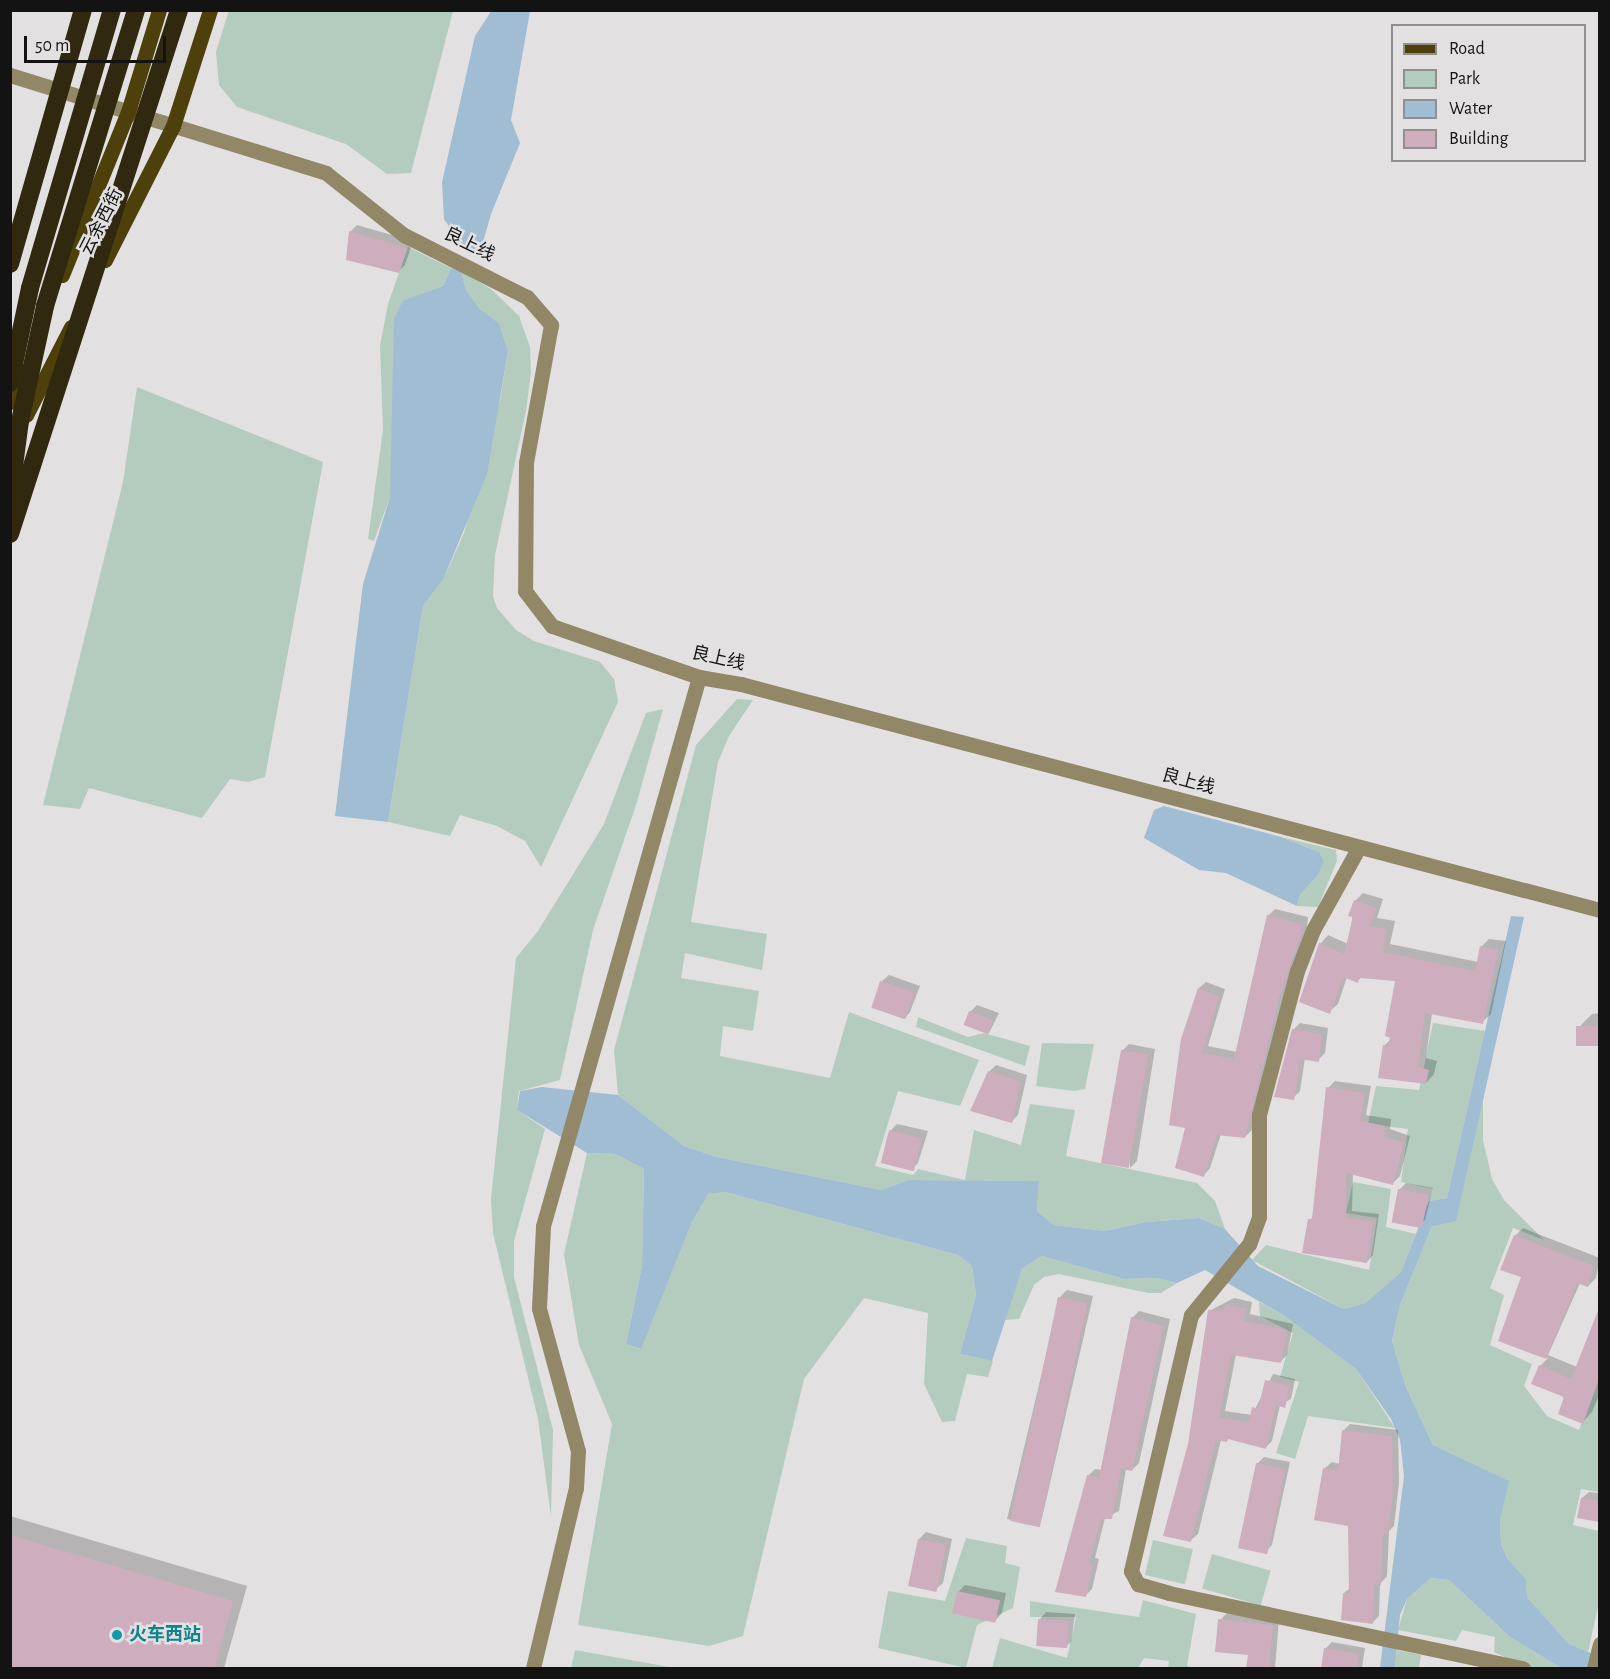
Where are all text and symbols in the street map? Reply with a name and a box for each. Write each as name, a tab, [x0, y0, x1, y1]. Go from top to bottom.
scale bar	[27, 24, 170, 62]
legend	[1391, 24, 1586, 162]
text: 50 m	[35, 37, 69, 55]
text: Road	[1449, 40, 1485, 58]
text: Park	[1449, 70, 1480, 88]
text: Water	[1449, 100, 1492, 118]
text: Building	[1449, 130, 1508, 148]
street label: 云余西街	[76, 185, 128, 259]
street label: 良上线	[440, 223, 498, 267]
street label: 良上线	[689, 642, 747, 676]
street label: 良上线	[1159, 765, 1217, 799]
place label: 火车西站	[129, 1624, 201, 1646]
marker: 火车西站	[110, 1628, 124, 1642]

